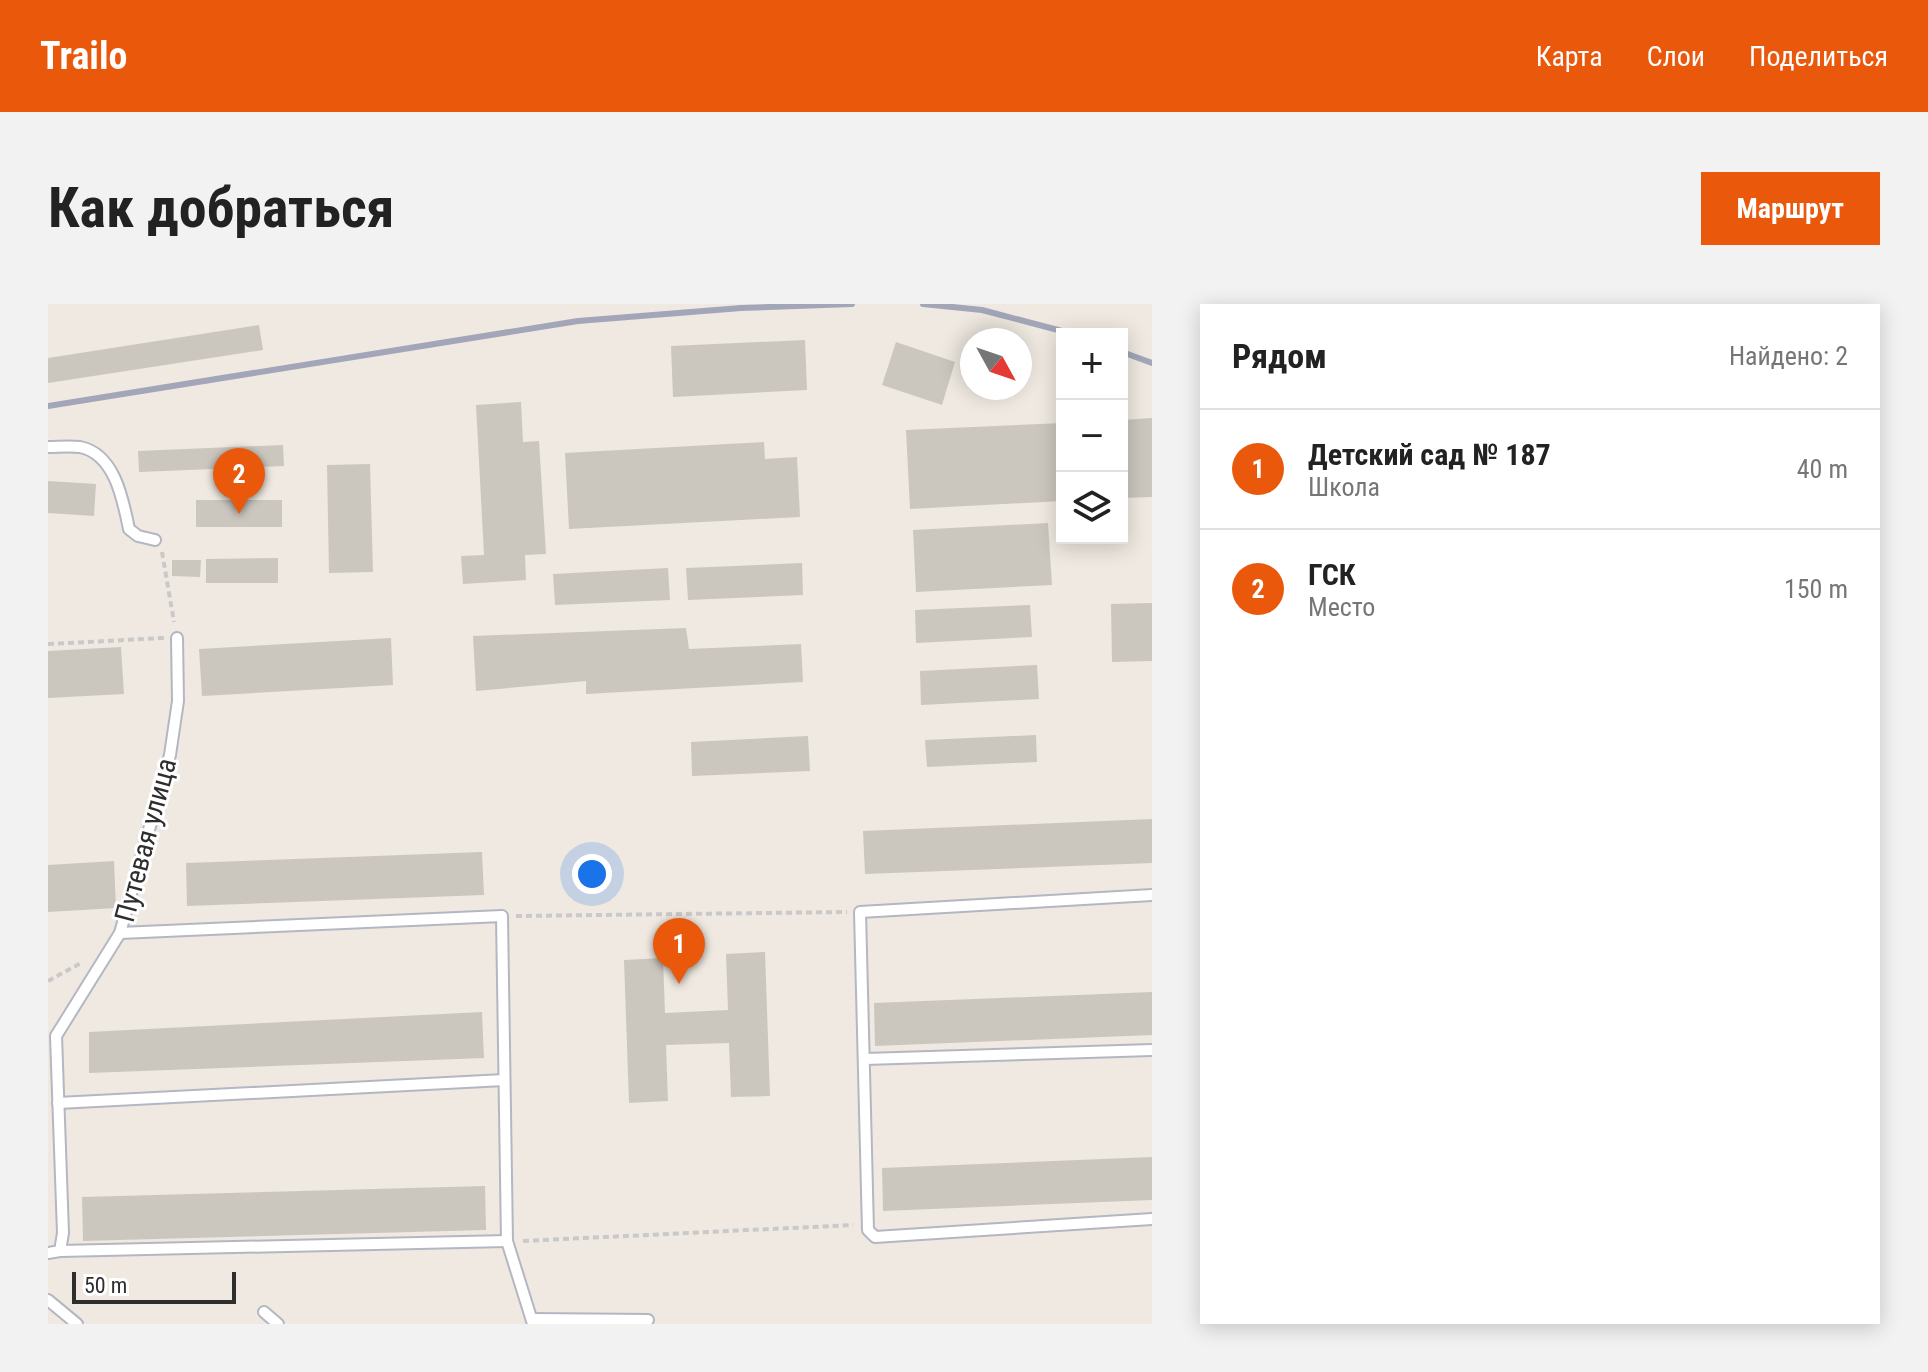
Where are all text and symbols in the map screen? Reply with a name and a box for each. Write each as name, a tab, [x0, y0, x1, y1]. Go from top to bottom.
text: Trailo	[40, 34, 127, 78]
text: Карта	[1536, 40, 1603, 73]
text: Слои	[1647, 40, 1705, 73]
text: Поделиться	[1749, 40, 1888, 73]
button: Маршрут	[1701, 172, 1880, 245]
text: Как добраться	[48, 175, 394, 241]
north arrow	[960, 328, 1032, 400]
map controls	[1056, 328, 1128, 544]
button: +	[1056, 328, 1128, 400]
text: Рядом	[1232, 336, 1327, 376]
text: Найдено: 2	[1729, 341, 1848, 371]
button: −	[1056, 400, 1128, 472]
text: Детский сад № 187	[1308, 437, 1551, 472]
pin: 2	[213, 448, 265, 514]
text: 1	[1251, 454, 1265, 484]
text: 40 m	[1797, 454, 1848, 484]
button: layers	[1056, 472, 1128, 544]
text: Школа	[1308, 472, 1380, 502]
text: ГСК	[1308, 557, 1356, 592]
text: 2	[1251, 574, 1265, 604]
text: 150 m	[1784, 574, 1848, 604]
text: Место	[1308, 592, 1375, 622]
street label: Путевая улица	[108, 755, 183, 926]
your location	[572, 854, 612, 894]
pin: 1	[653, 918, 705, 984]
scale bar	[72, 1268, 236, 1304]
text: 50 m	[84, 1273, 127, 1298]

